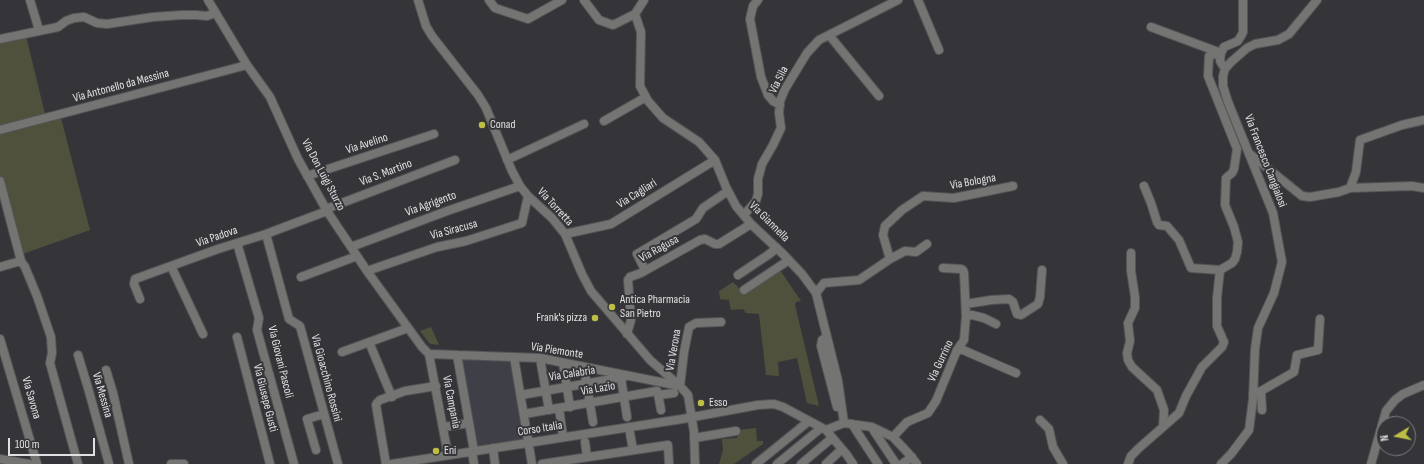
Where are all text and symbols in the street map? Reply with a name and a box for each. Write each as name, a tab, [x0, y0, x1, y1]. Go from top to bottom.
street label: Via Sila	[766, 64, 792, 96]
street label: Via Antonello da Messina	[72, 66, 170, 106]
street label: Via Francesco Cangialosi	[1241, 113, 1289, 209]
place label: Conad	[490, 118, 515, 132]
marker: Conad	[477, 120, 487, 130]
street label: Via Avelino	[344, 130, 390, 158]
street label: Via Don Luigi Sturzo	[298, 137, 348, 213]
street label: Via S. Martino	[358, 156, 414, 190]
street label: Via Bologna	[949, 171, 997, 193]
street label: Via Cagliari	[614, 176, 660, 212]
street label: Via Torretta	[534, 185, 576, 229]
street label: Via Agrigento	[404, 188, 458, 220]
street label: Via Giannella	[746, 199, 792, 245]
street label: Via Siracusa	[429, 217, 479, 243]
street label: Via Padova	[194, 223, 240, 251]
street label: Via Ragusa	[637, 232, 681, 266]
place label: Antica Pharmacia San Pietro	[620, 293, 690, 321]
marker: Antica Pharmacia San Pietro	[607, 302, 617, 312]
place label: Frank's pizza	[536, 311, 587, 325]
marker: Frank's pizza	[590, 313, 600, 323]
street label: Via Giovani Pascoli	[264, 324, 296, 400]
street label: Via Verona	[663, 328, 685, 372]
street label: VIa Gioacchino Rossini	[307, 333, 345, 423]
street label: Via Gurrino	[925, 338, 957, 384]
street label: Via Piemonte	[530, 340, 584, 362]
street label: Via Giusepe Gusti	[250, 363, 280, 433]
street label: Via Calabria	[548, 363, 596, 385]
street label: Via Messina	[89, 371, 115, 419]
street label: Via Campania	[439, 374, 463, 430]
street label: Via Savona	[18, 375, 44, 421]
street label: Via Lazio	[580, 379, 616, 399]
place label: Esso	[709, 396, 727, 410]
marker: Esso	[696, 398, 706, 408]
north arrow	[1376, 416, 1416, 456]
street label: Corso Italia	[517, 418, 563, 440]
scale bar	[10, 430, 97, 456]
text: N	[1378, 434, 1392, 442]
text: 100 m	[15, 437, 40, 452]
place label: Eni	[444, 444, 456, 458]
marker: Eni	[431, 446, 441, 456]

